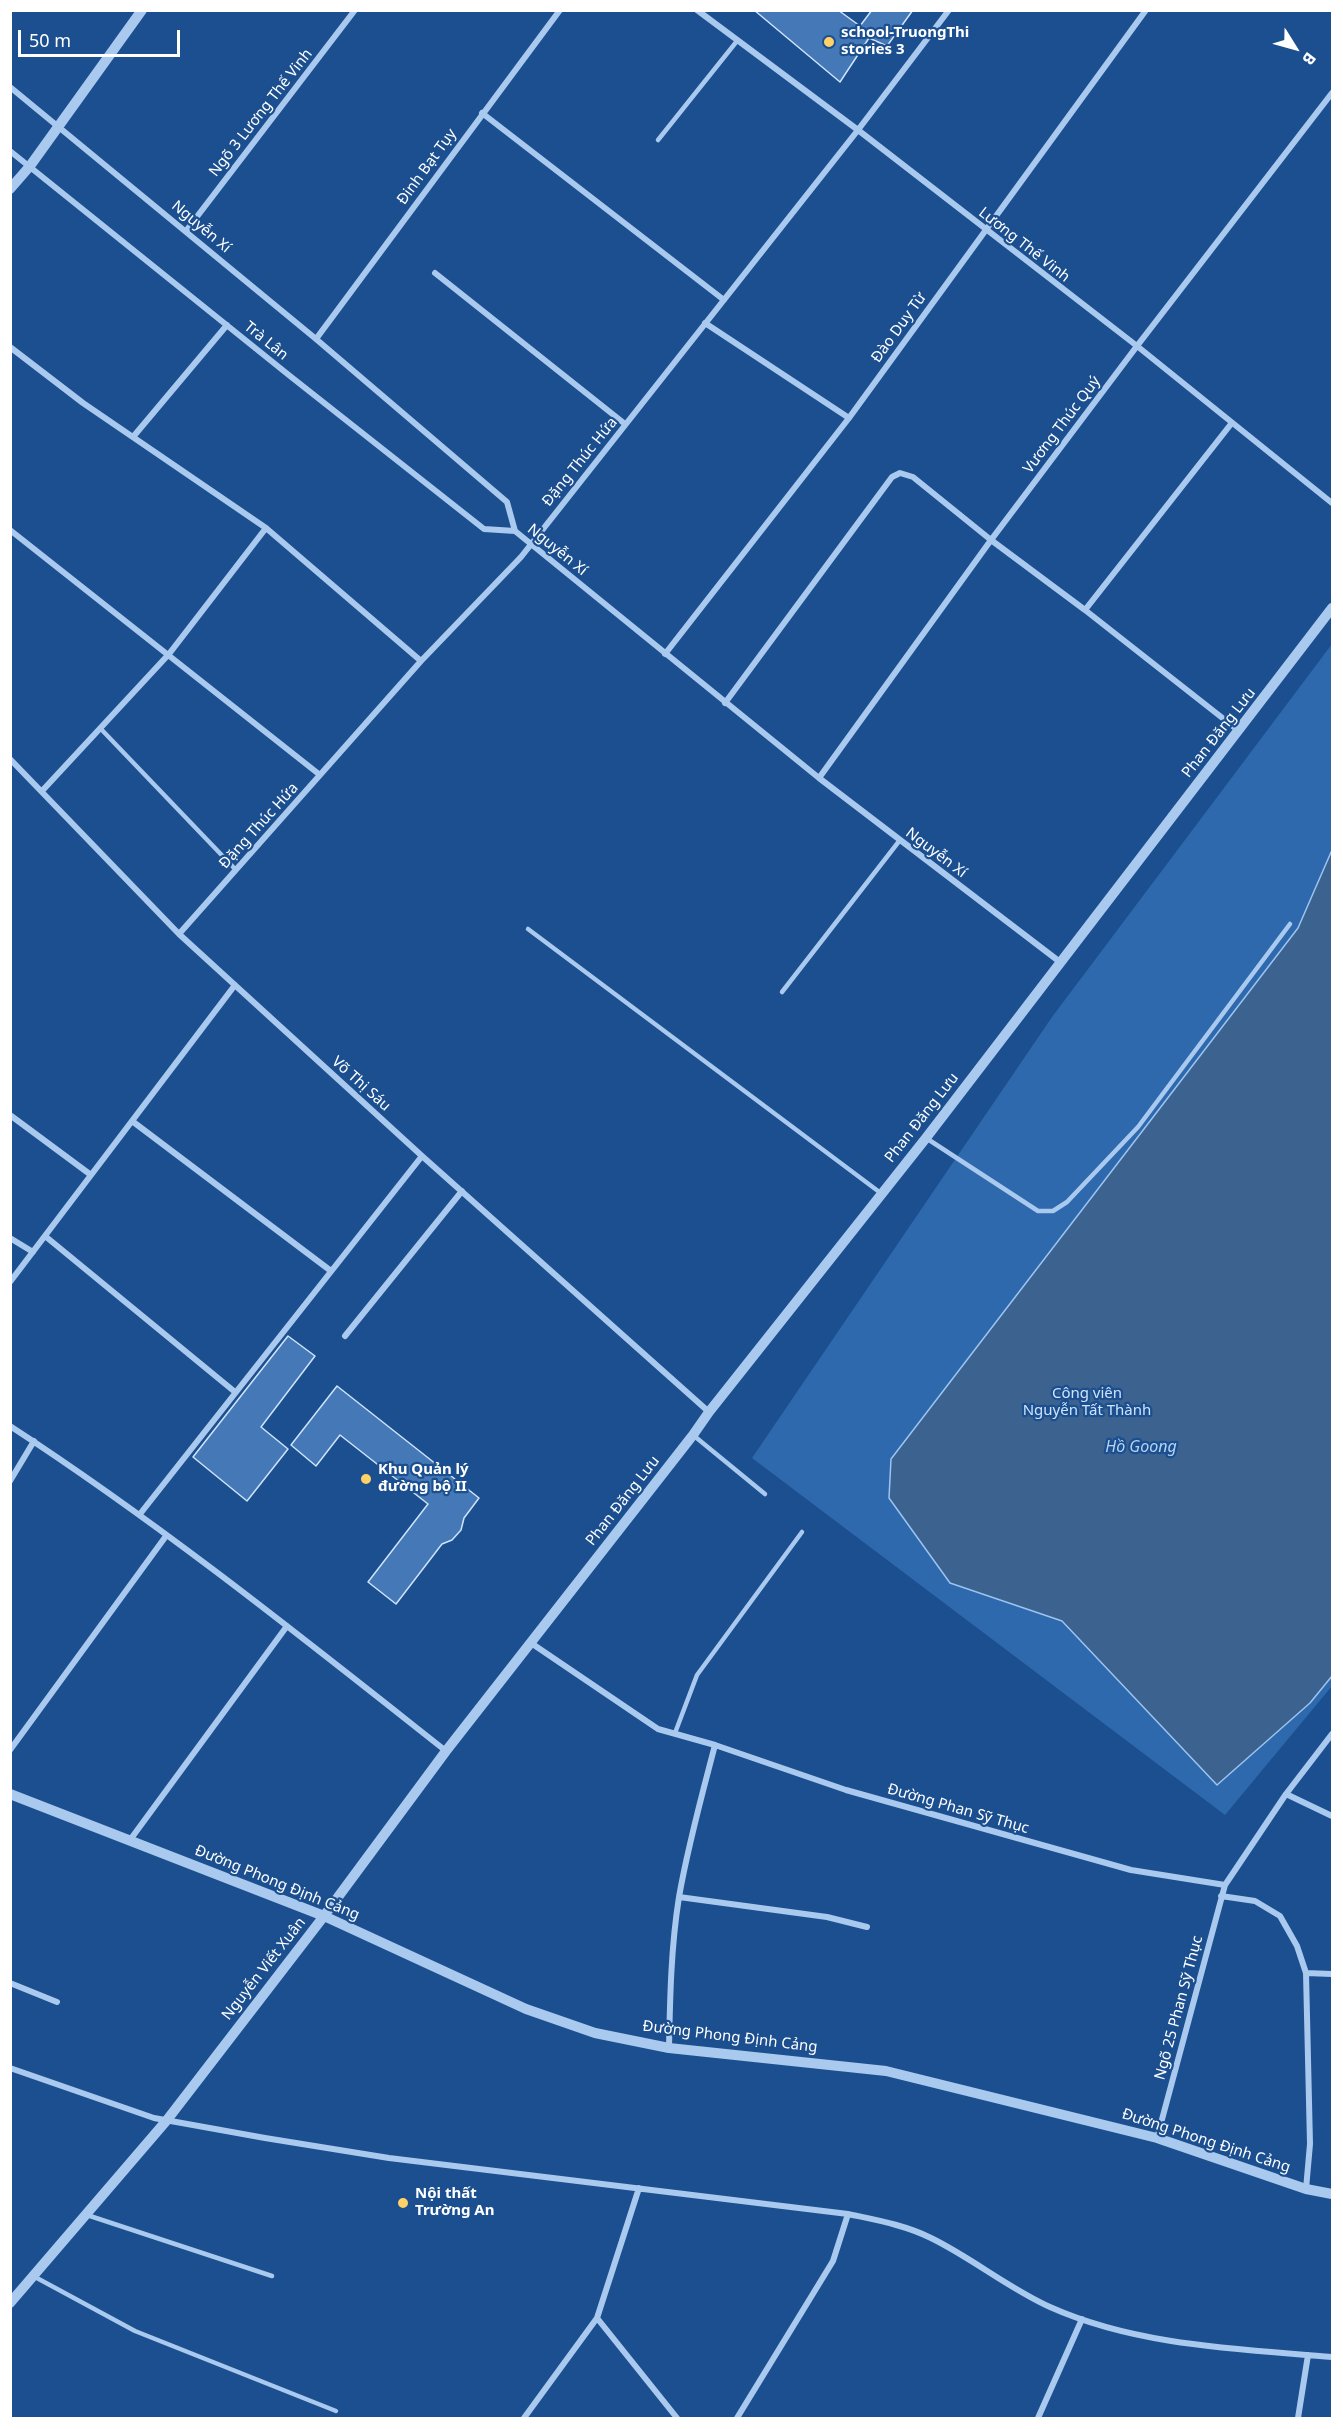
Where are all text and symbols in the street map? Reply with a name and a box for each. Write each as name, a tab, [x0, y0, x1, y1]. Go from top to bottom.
scale bar	[21, 18, 183, 56]
north arrow	[1265, 18, 1325, 78]
place label: school-TruongThi stories 3	[841, 24, 969, 59]
text: 50 m	[29, 28, 71, 52]
marker: school-TruongThi stories 3	[822, 35, 836, 49]
street label: Ngõ 3 Lương Thế Vinh	[206, 46, 316, 180]
text: B	[1297, 48, 1321, 70]
street label: Đinh Bạt Tụy	[393, 126, 461, 208]
street label: Nguyễn Xí	[168, 197, 234, 257]
street label: Lương Thế Vinh	[975, 204, 1073, 286]
street label: Đào Duy Từ	[868, 290, 930, 366]
street label: Trà Lân	[240, 318, 292, 364]
street label: Vương Thúc Quý	[1020, 373, 1104, 477]
street label: Đặng Thúc Hứa	[539, 414, 621, 510]
street label: Nguyễn Xí	[523, 520, 591, 580]
street label: Phan Đăng Lưu	[1178, 685, 1260, 781]
street label: Đặng Thúc Hứa	[216, 779, 302, 873]
street label: Nguyễn Xí	[902, 824, 970, 882]
street label: Võ Thị Sáu	[328, 1053, 394, 1115]
street label: Phan Đăng Lưu	[881, 1070, 963, 1166]
park label: Công viên Nguyễn Tất Thành	[1023, 1385, 1151, 1420]
water label: Hồ Goong	[1105, 1437, 1177, 1457]
street label: Phan Đăng Lưu	[582, 1453, 664, 1549]
place label: Khu Quản lý đường bộ II	[378, 1461, 469, 1496]
marker: Khu Quản lý đường bộ II	[359, 1472, 373, 1486]
street label: Đường Phan Sỹ Thục	[885, 1780, 1031, 1838]
street label: Đường Phong Định Cảng	[192, 1842, 362, 1924]
street label: Nguyễn Viết Xuân	[218, 1914, 310, 2024]
street label: Ngõ 25 Phan Sỹ Thục	[1151, 1934, 1207, 2082]
street label: Đường Phong Định Cảng	[641, 2017, 819, 2057]
street label: Đường Phong Định Cảng	[1119, 2105, 1293, 2177]
place label: Nội thất Trường An	[415, 2185, 494, 2220]
marker: Nội thất Trường An	[396, 2196, 410, 2210]

